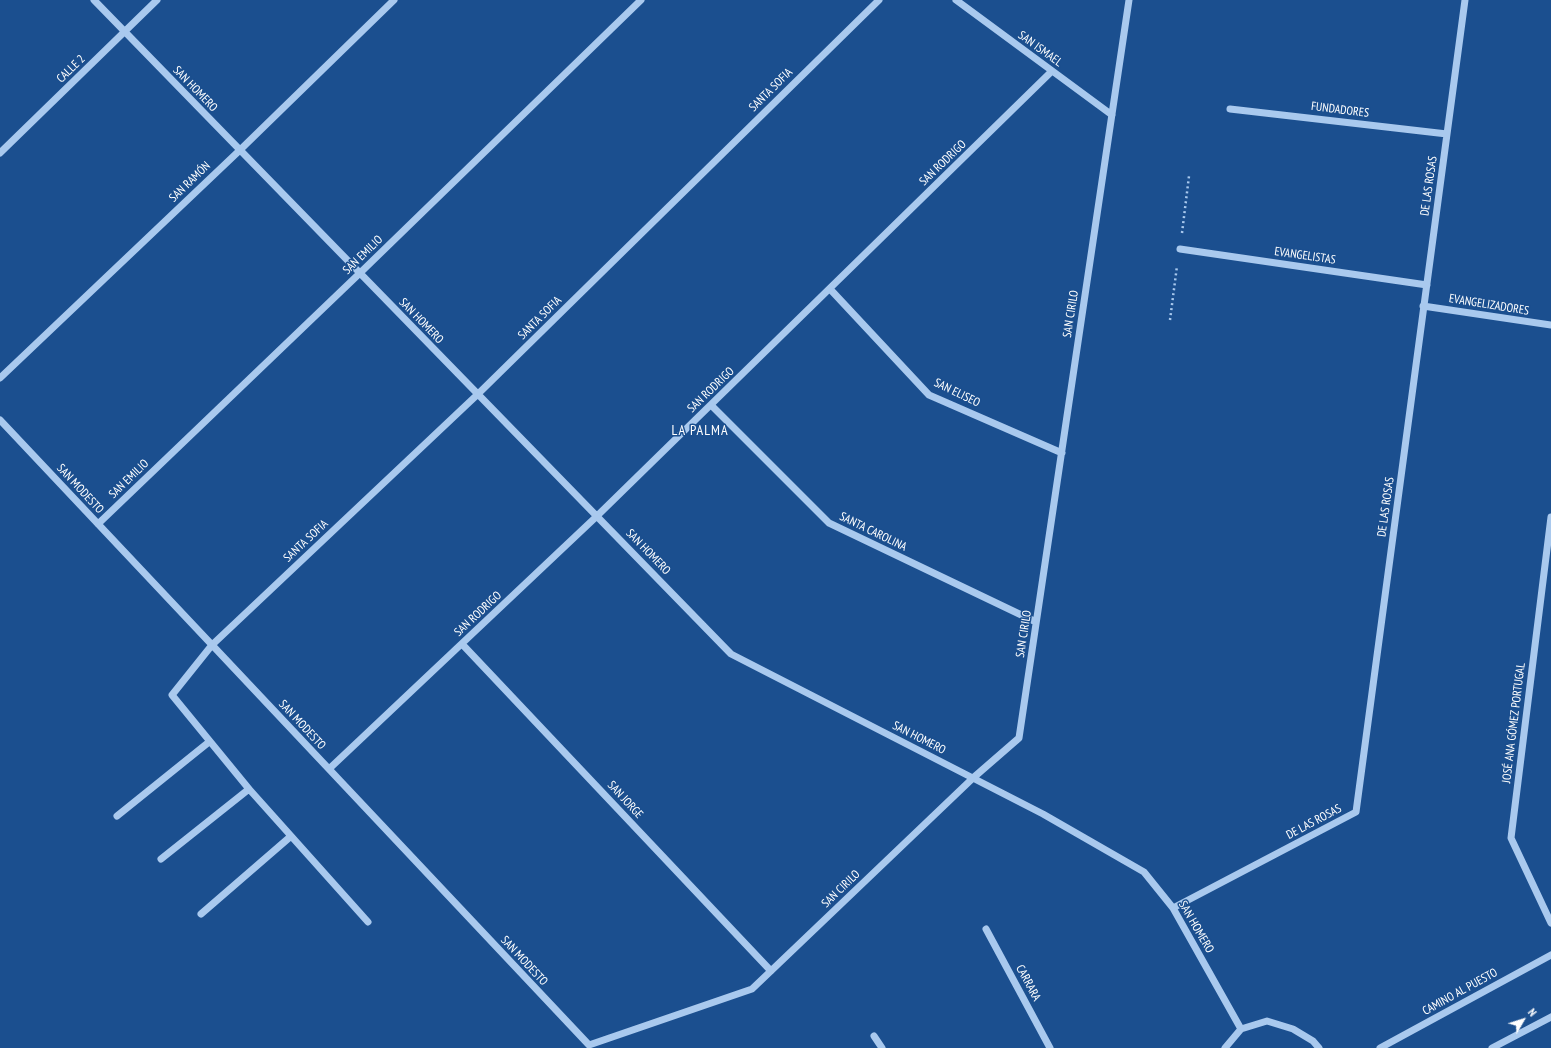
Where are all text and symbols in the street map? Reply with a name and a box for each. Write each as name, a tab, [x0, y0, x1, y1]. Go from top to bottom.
street label: SAN ISMAEL	[1015, 28, 1065, 70]
street label: CALLE 2	[54, 52, 88, 86]
street label: SAN HOMERO	[170, 63, 220, 115]
street label: SANTA SOFIA	[746, 65, 796, 115]
street label: FUNDADORES	[1310, 99, 1370, 121]
street label: SAN RODRIGO	[917, 137, 969, 189]
street label: DE LAS ROSAS	[1418, 155, 1440, 217]
street label: SAN RAMÓN	[166, 159, 214, 205]
street label: SAN EMILIO	[340, 233, 386, 277]
street label: EVANGELISTAS	[1273, 245, 1337, 267]
street label: SAN CIRILO	[1060, 289, 1082, 339]
street label: EVANGELIZADORES	[1448, 292, 1530, 318]
street label: SANTA SOFIA	[515, 293, 565, 343]
street label: SAN HOMERO	[396, 295, 446, 347]
street label: SAN RODRIGO	[685, 364, 737, 416]
street label: SAN ELISEO	[932, 376, 982, 410]
district label: LA PALMA	[671, 423, 729, 439]
street label: SAN EMILIO	[106, 457, 152, 501]
street label: SAN MODESTO	[54, 461, 106, 517]
street label: DE LAS ROSAS	[1375, 476, 1397, 538]
street label: SANTA CAROLINA	[837, 510, 909, 554]
street label: SANTA SOFIA	[281, 517, 331, 565]
street label: SAN HOMERO	[623, 526, 673, 578]
street label: SAN RODRIGO	[451, 589, 505, 639]
street label: SAN CIRILO	[1013, 609, 1035, 659]
street label: JOSÉ ANA GÓMEZ PORTUGAL	[1499, 662, 1529, 784]
street label: SAN MODESTO	[276, 697, 328, 753]
street label: SAN HOMERO	[890, 719, 948, 757]
street label: SAN JORGE	[604, 778, 646, 822]
street label: DE LAS ROSAS	[1284, 801, 1344, 843]
street label: SAN CIRILO	[819, 867, 863, 911]
street label: SAN HOMERO	[1175, 898, 1217, 956]
street label: SAN MODESTO	[498, 933, 550, 989]
street label: CARRARA	[1012, 962, 1044, 1004]
street label: CAMINO AL PUESTO	[1420, 965, 1500, 1019]
north arrow	[1503, 1000, 1543, 1040]
text: N	[1525, 1006, 1540, 1019]

